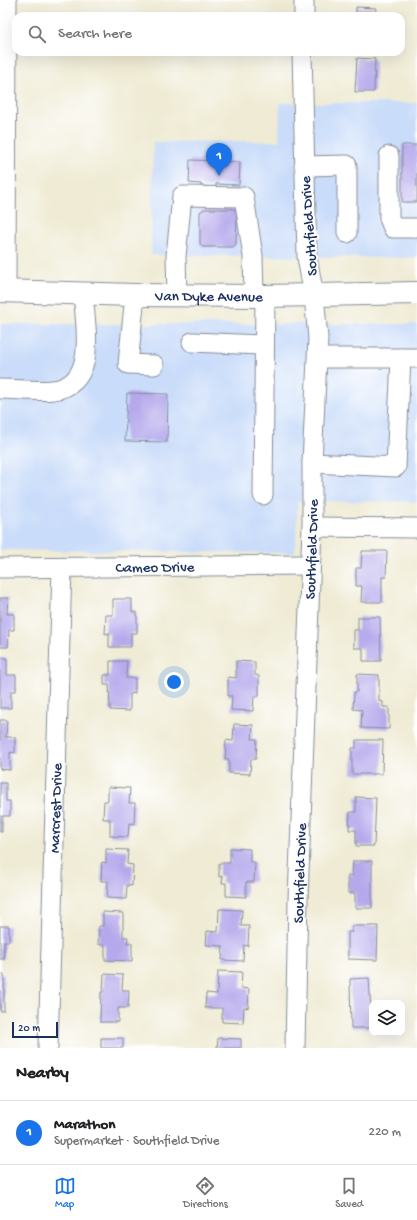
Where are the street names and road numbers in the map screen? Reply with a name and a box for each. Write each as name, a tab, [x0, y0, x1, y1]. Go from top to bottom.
street label: Southfield Drive	[298, 175, 322, 276]
street label: Van Dyke Avenue	[154, 288, 263, 307]
street label: Southfield Drive	[302, 499, 323, 600]
street label: Cameo Drive	[115, 559, 195, 578]
street label: Marcrest Drive	[47, 763, 67, 853]
street label: Southfield Drive	[291, 823, 312, 923]

